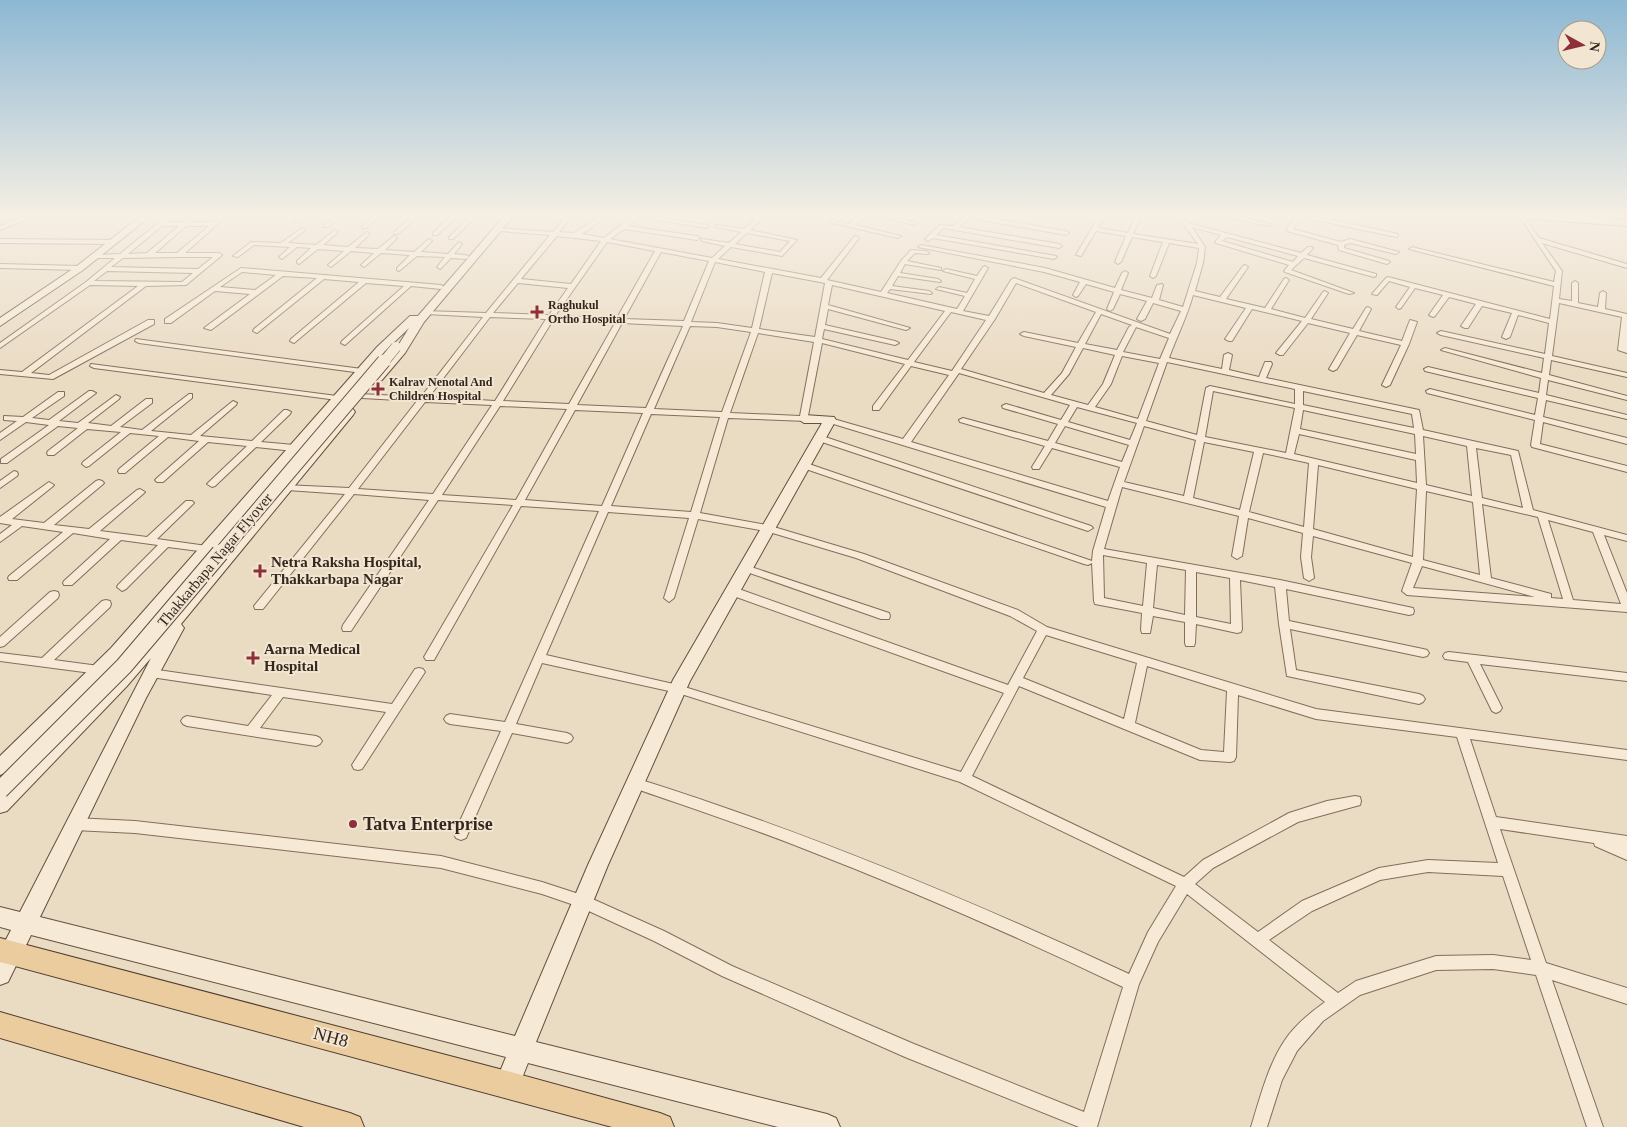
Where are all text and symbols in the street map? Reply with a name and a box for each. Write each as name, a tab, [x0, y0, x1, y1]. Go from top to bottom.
north arrow	[1557, 20, 1607, 70]
text: N	[1586, 41, 1603, 53]
place label: Raghukul Ortho Hospital	[548, 298, 626, 326]
marker: Raghukul Ortho Hospital	[530, 305, 544, 319]
place label: Kalrav Nenotal And Children Hospital	[389, 375, 493, 403]
marker: Kalrav Nenotal And Children Hospital	[371, 382, 385, 396]
street label: Thakkarbapa Nagar Flyover	[155, 490, 275, 630]
place label: Netra Raksha Hospital, Thakkarbapa Nagar	[271, 554, 422, 587]
marker: Netra Raksha Hospital, Thakkarbapa Nagar	[253, 564, 267, 578]
place label: Aarna Medical Hospital	[264, 641, 360, 674]
marker: Aarna Medical Hospital	[246, 651, 260, 665]
place label: Tatva Enterprise	[363, 814, 493, 834]
marker: Tatva Enterprise	[347, 818, 359, 830]
street label: NH8	[312, 1023, 350, 1051]

